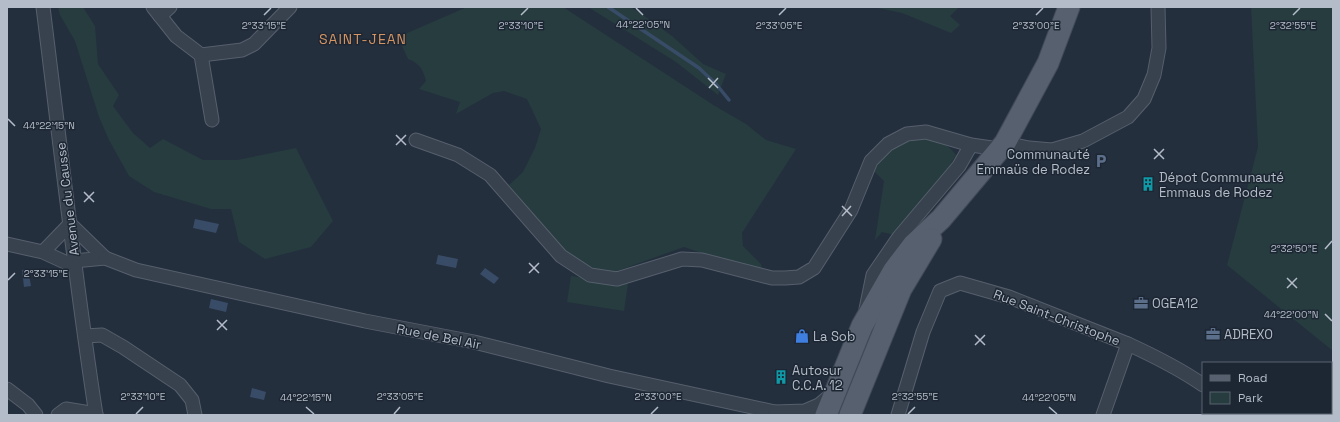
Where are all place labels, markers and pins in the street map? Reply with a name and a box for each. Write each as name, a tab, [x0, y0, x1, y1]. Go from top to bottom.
place label: Communauté Emmaüs de Rodez	[977, 146, 1090, 178]
parking icon: Communauté Emmaüs de Rodez	[1093, 153, 1109, 169]
place label: Dépot Communauté Emmaus de Rodez	[1159, 169, 1284, 201]
building icon: Dépot Communauté Emmaus de Rodez	[1140, 176, 1156, 192]
office icon: OGEA12	[1133, 295, 1149, 311]
place label: OGEA12	[1152, 295, 1198, 312]
office icon: ADREXO	[1205, 326, 1221, 342]
place label: ADREXO	[1224, 326, 1273, 343]
shop icon: La Sob	[794, 328, 810, 344]
place label: La Sob	[813, 328, 855, 345]
place label: Autosur C.C.A. 12	[792, 362, 843, 394]
building icon: Autosur C.C.A. 12	[773, 369, 789, 385]

